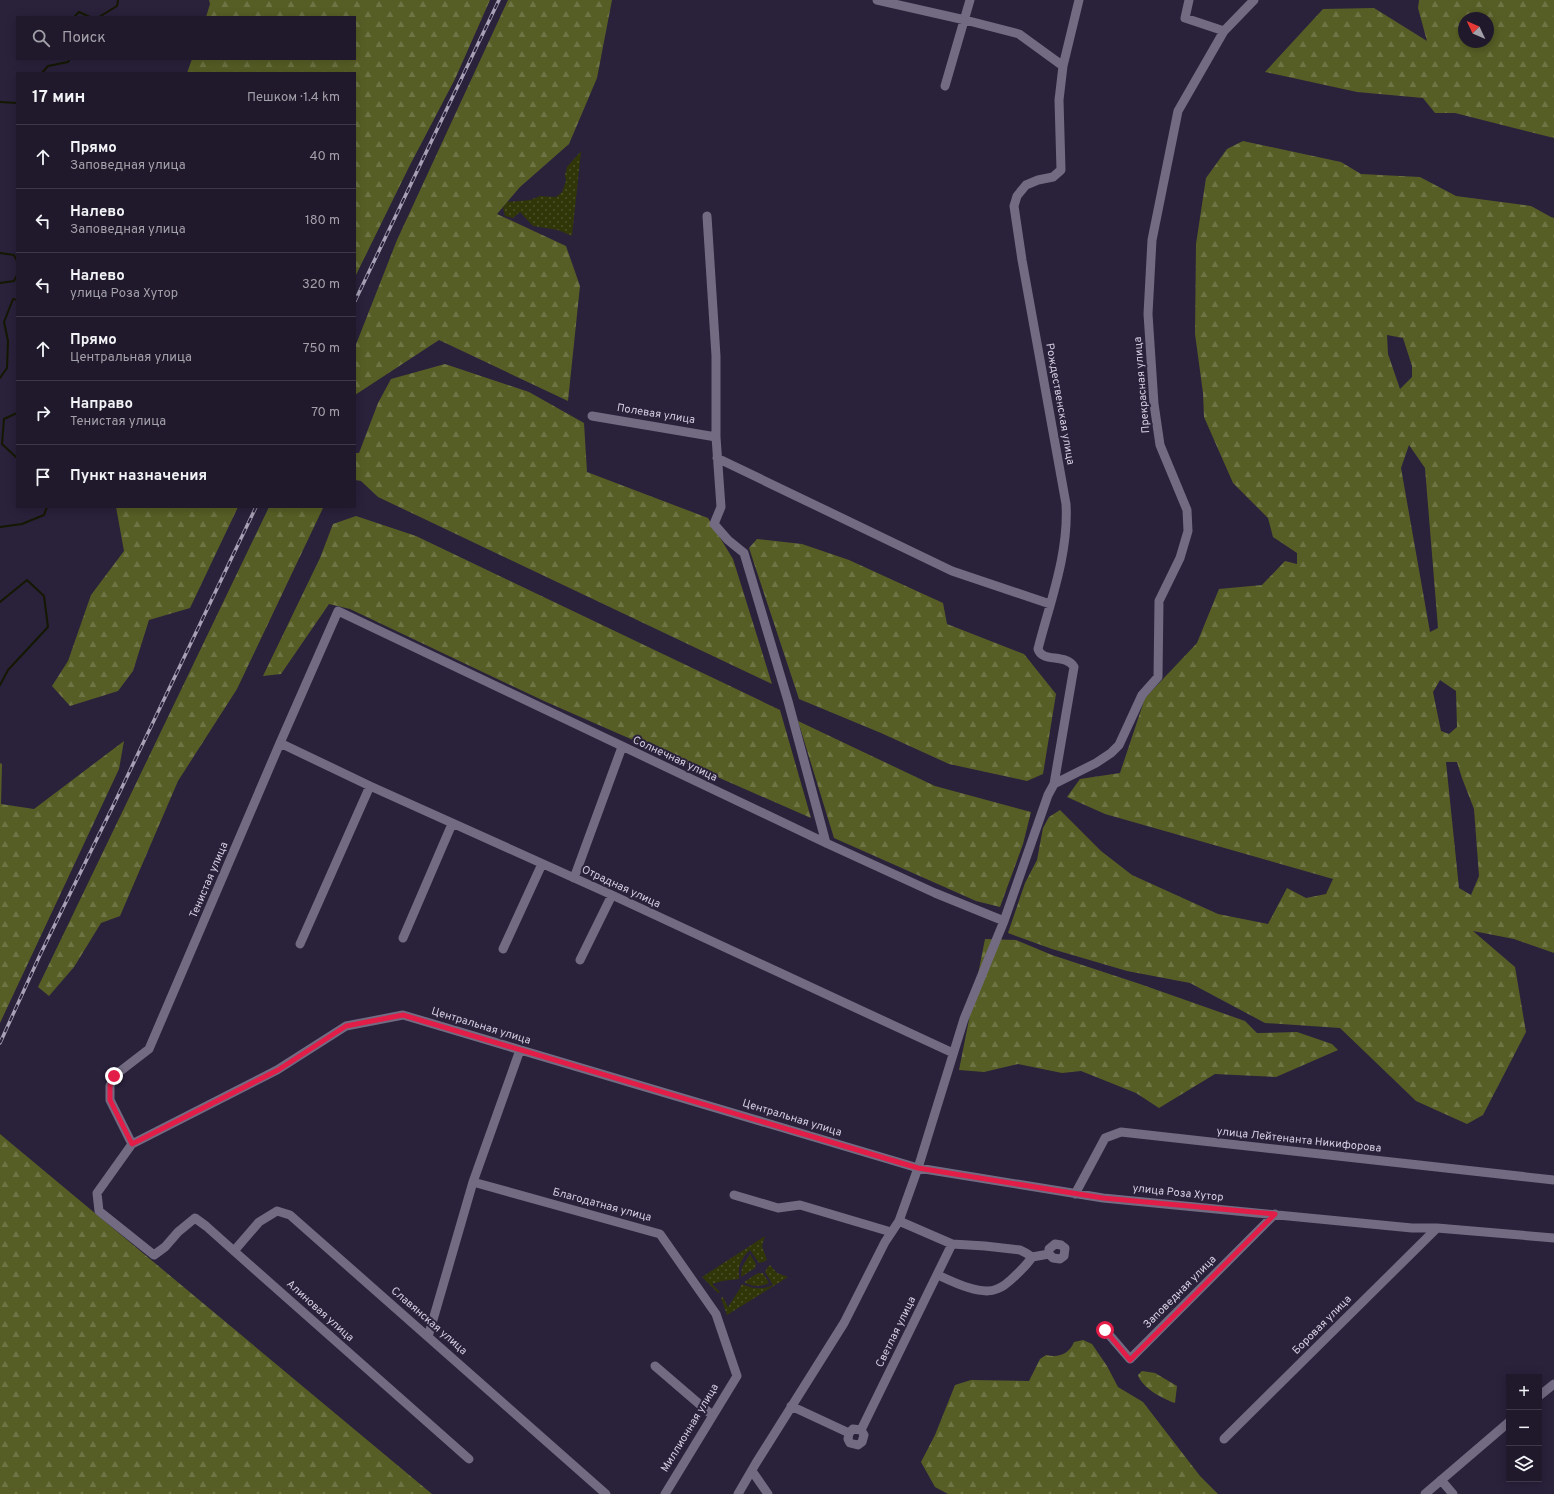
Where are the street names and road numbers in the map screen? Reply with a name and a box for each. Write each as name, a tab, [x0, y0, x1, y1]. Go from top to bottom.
street label: Прекрасная улица	[1131, 336, 1153, 434]
street label: Рождественская улица	[1042, 342, 1078, 466]
street label: Полевая улица	[616, 401, 696, 427]
street label: Солнечная улица	[630, 733, 720, 785]
street label: Тенистая улица	[187, 840, 231, 920]
street label: Отрадная улица	[579, 863, 663, 912]
street label: Центральная улица	[430, 1004, 533, 1048]
street label: Центральная улица	[741, 1096, 844, 1140]
street label: улица Лейтенанта Никифорова	[1216, 1124, 1382, 1156]
street label: улица Роза Хутор	[1132, 1181, 1224, 1205]
street label: Благодатная улица	[551, 1185, 653, 1225]
street label: Заповедная улица	[1140, 1252, 1220, 1332]
street label: Алиновая улица	[283, 1277, 357, 1345]
street label: Славянская улица	[388, 1284, 470, 1358]
street label: Боровая улица	[1289, 1292, 1355, 1358]
street label: Светлая улица	[873, 1294, 919, 1370]
street label: Миллионная улица	[658, 1381, 722, 1475]

